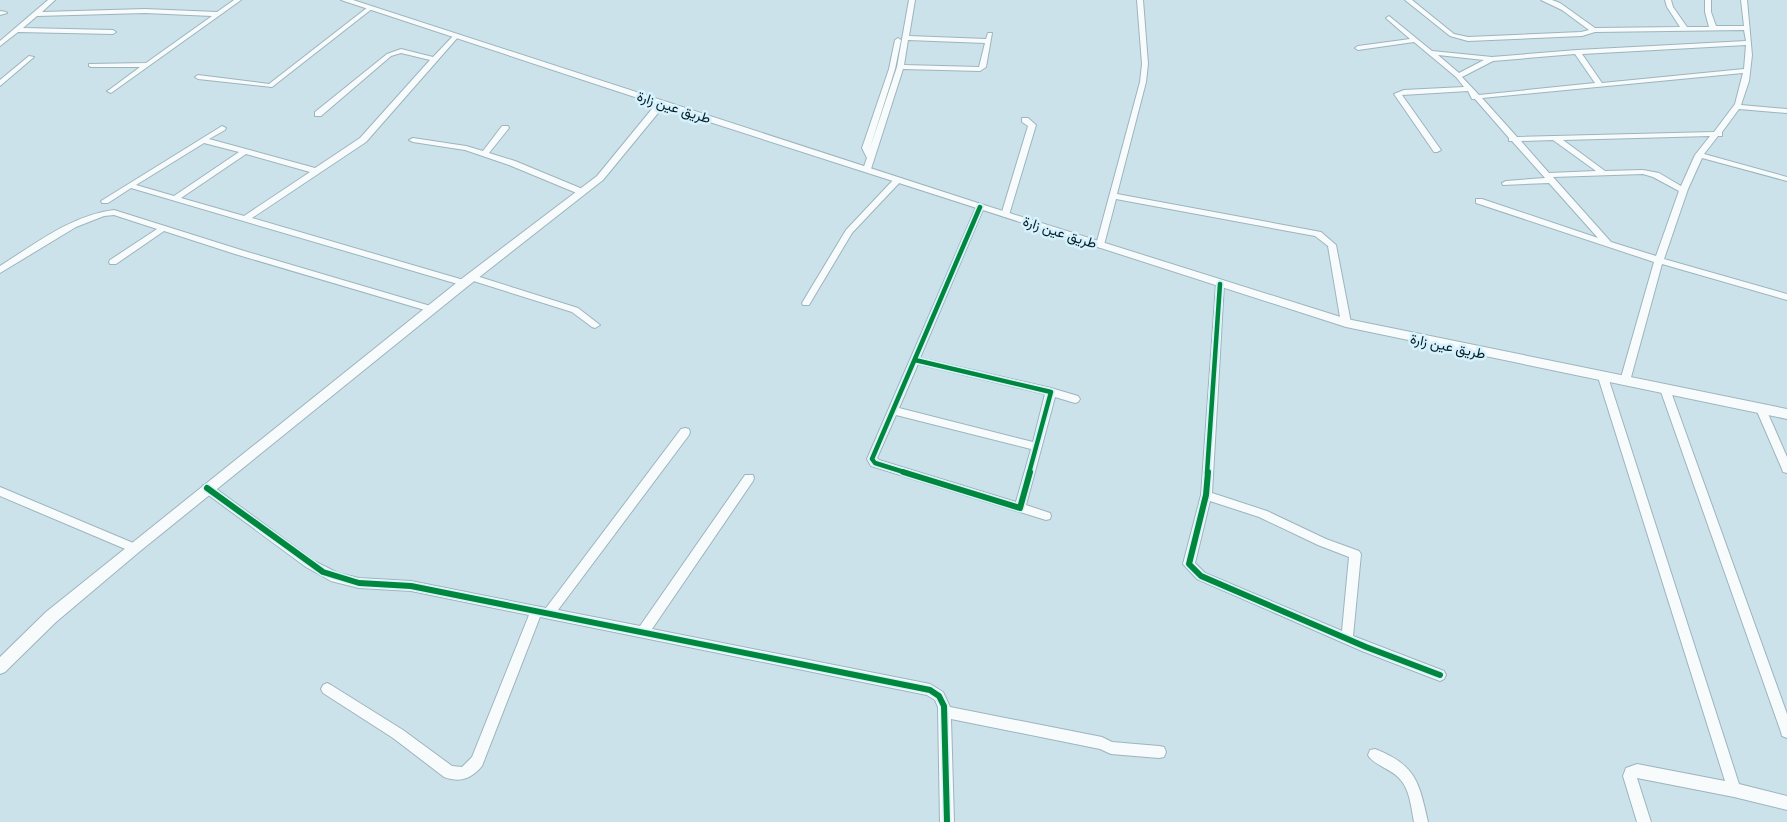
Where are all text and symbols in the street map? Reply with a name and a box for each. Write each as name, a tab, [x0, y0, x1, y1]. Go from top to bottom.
street label: طريق عين زارة	[635, 87, 713, 127]
street label: طريق عين زارة	[1021, 212, 1099, 252]
street label: طريق عين زارة	[1409, 329, 1487, 363]

